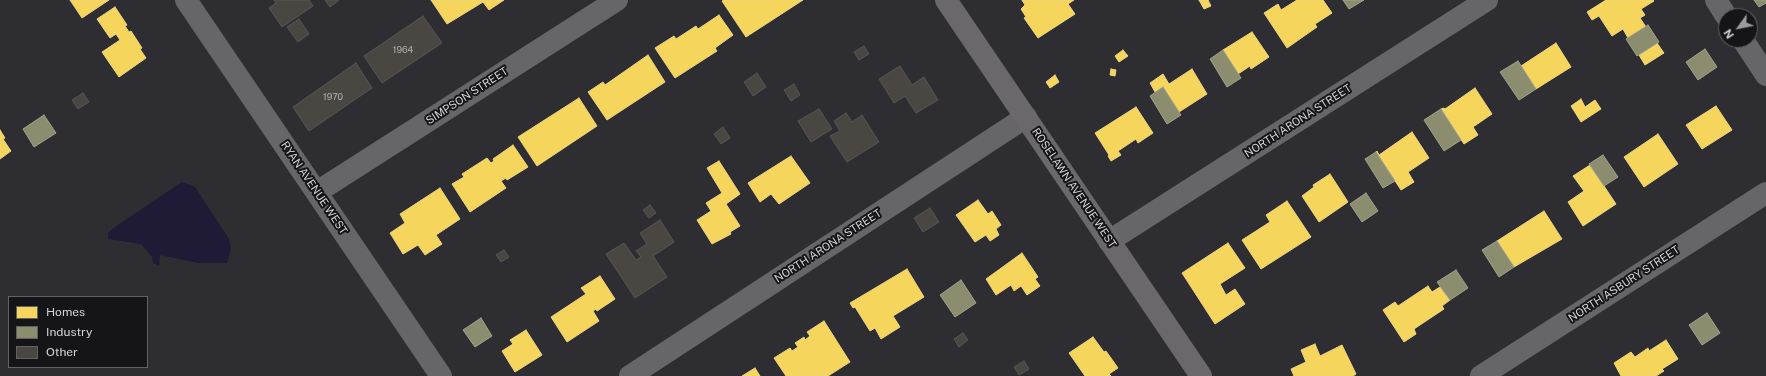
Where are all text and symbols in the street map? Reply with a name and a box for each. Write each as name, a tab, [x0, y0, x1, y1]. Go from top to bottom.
north arrow	[1718, 8, 1758, 48]
text: N	[1721, 27, 1736, 41]
house number: 1964	[393, 45, 413, 55]
street label: SIMPSON STREET	[423, 65, 511, 127]
street label: NORTH ARONA STREET	[1242, 81, 1354, 161]
house number: 1970	[323, 92, 343, 102]
street label: ROSELAWN AVENUE WEST	[1029, 126, 1119, 250]
street label: RYAN AVENUE WEST	[278, 139, 350, 237]
street label: NORTH ARONA STREET	[772, 206, 884, 286]
street label: NORTH ASBURY STREET	[1566, 243, 1682, 325]
legend	[8, 296, 148, 368]
text: Homes	[46, 305, 85, 319]
text: Industry	[46, 325, 92, 339]
text: Other	[46, 345, 78, 359]

